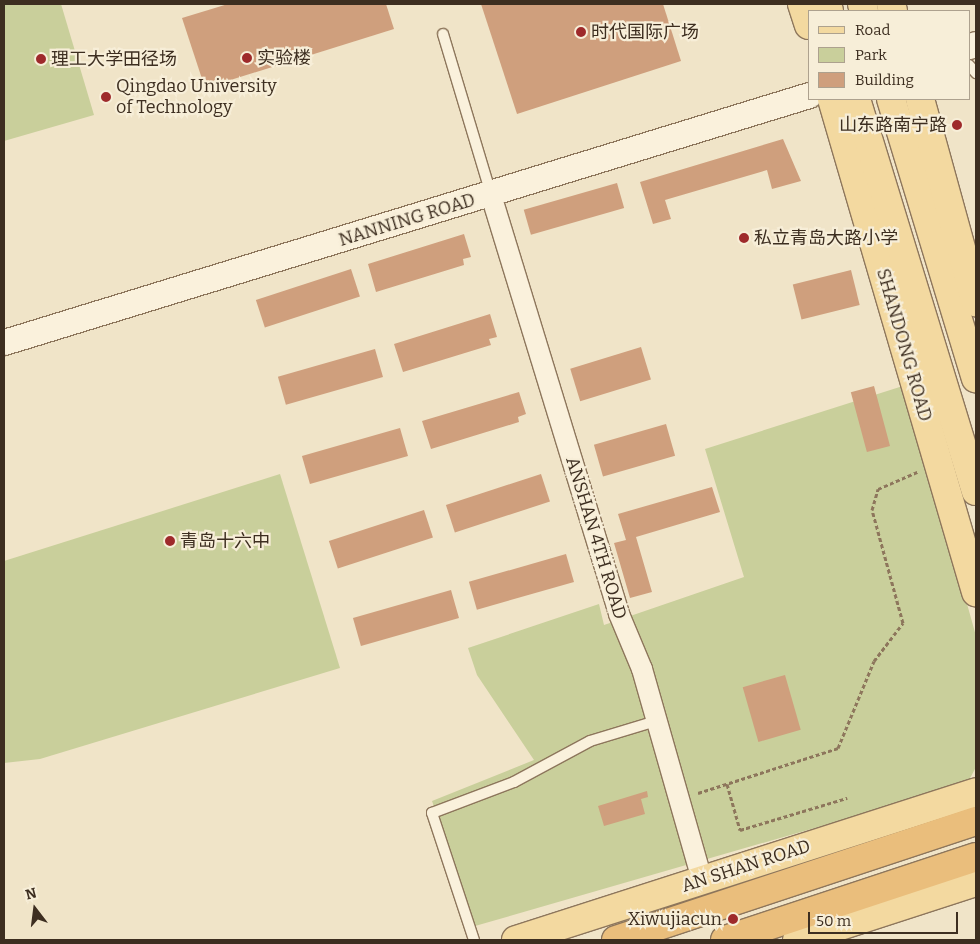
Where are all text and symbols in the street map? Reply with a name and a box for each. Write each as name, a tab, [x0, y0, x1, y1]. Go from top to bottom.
legend	[808, 10, 970, 100]
place label: 时代国际广场	[591, 21, 699, 43]
text: Road	[855, 21, 890, 39]
marker: 时代国际广场	[575, 26, 587, 38]
text: Park	[855, 46, 887, 64]
place label: 实验楼	[257, 47, 311, 69]
place label: 理工大学田径场	[51, 48, 177, 70]
marker: 实验楼	[241, 52, 253, 64]
marker: 理工大学田径场	[35, 53, 47, 65]
text: Building	[855, 71, 914, 89]
place label: Qingdao University of Technology	[116, 76, 277, 118]
marker: Qingdao University of Technology	[100, 91, 112, 103]
place label: 山东路南宁路	[839, 114, 947, 136]
marker: 山东路南宁路	[951, 119, 963, 131]
street label: NANNING ROAD	[336, 189, 478, 251]
place label: 私立青岛大路小学	[754, 227, 898, 249]
marker: 私立青岛大路小学	[738, 232, 750, 244]
street label: SHANDONG ROAD	[872, 266, 936, 424]
street label: ANSHAN 4TH ROAD	[561, 454, 631, 622]
place label: 青岛十六中	[180, 530, 270, 552]
marker: 青岛十六中	[164, 535, 176, 547]
street label: AN SHAN ROAD	[679, 835, 813, 897]
north arrow	[10, 884, 60, 934]
text: N	[24, 884, 38, 904]
scale bar	[810, 902, 960, 934]
place label: Xiwujiacun	[628, 908, 722, 930]
marker: Xiwujiacun	[726, 912, 740, 926]
text: 50 m	[816, 912, 851, 930]

